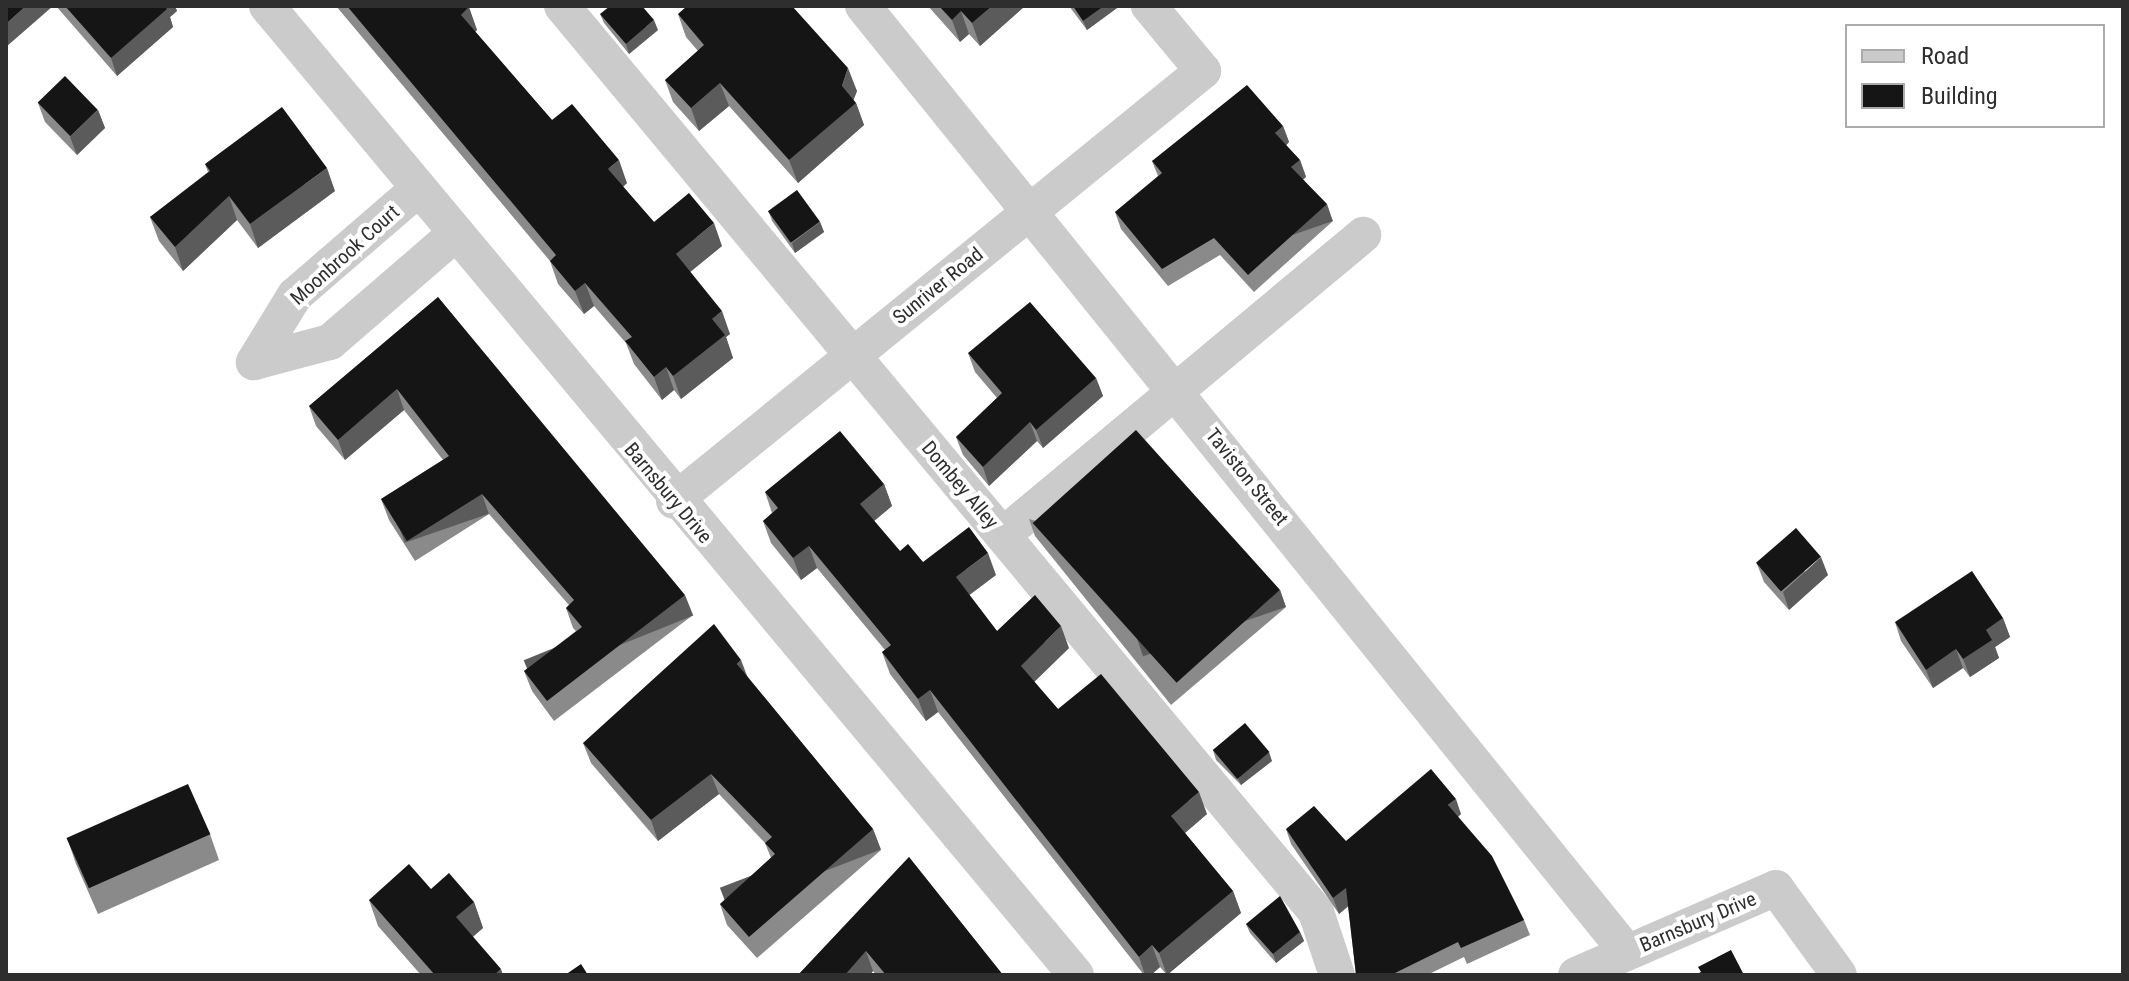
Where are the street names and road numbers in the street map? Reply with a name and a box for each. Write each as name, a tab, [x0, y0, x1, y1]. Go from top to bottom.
street label: Moonbrook Court	[286, 200, 404, 310]
street label: Sunriver Road	[888, 242, 988, 330]
street label: Taviston Street	[1201, 424, 1293, 530]
street label: Dombey Alley	[916, 436, 1004, 534]
street label: Barnsbury Drive	[619, 438, 717, 548]
street label: Barnsbury Drive	[1636, 887, 1760, 957]

